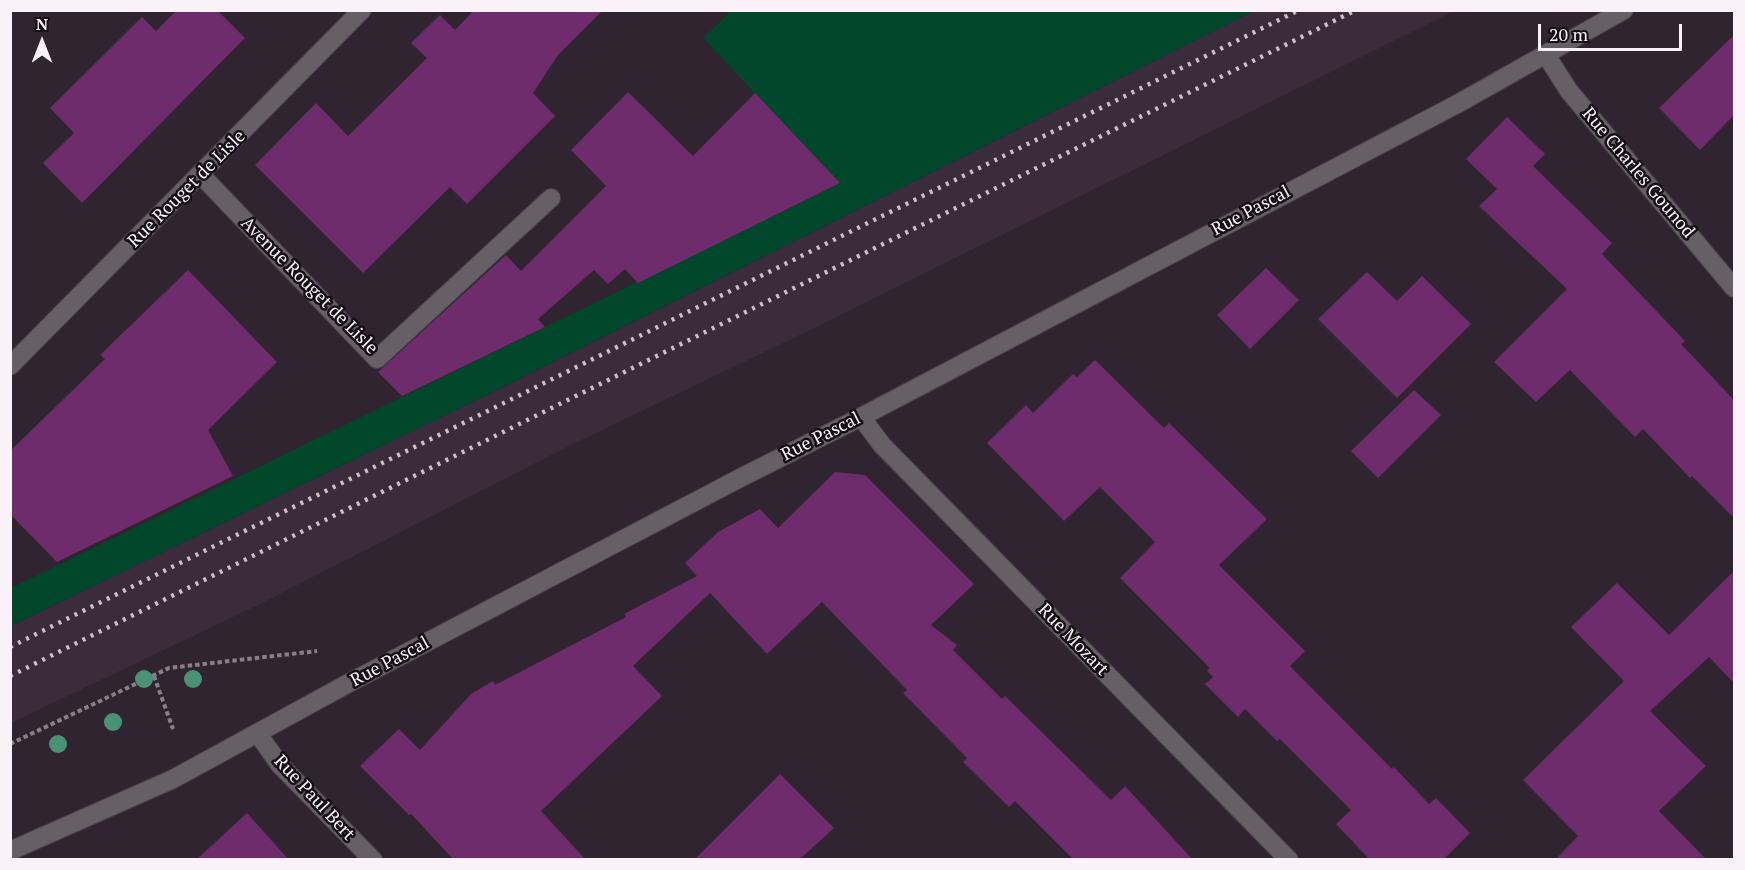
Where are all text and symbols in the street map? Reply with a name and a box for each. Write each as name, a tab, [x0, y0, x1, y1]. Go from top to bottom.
north arrow	[12, 12, 72, 72]
scale bar	[1541, 12, 1685, 50]
text: N	[36, 13, 48, 35]
text: 20 m	[1549, 22, 1588, 46]
street label: Rue Charles Gounod	[1577, 103, 1699, 243]
street label: Rue Rouget de Lisle	[124, 126, 250, 252]
street label: Rue Pascal	[1208, 181, 1294, 241]
street label: Avenue Rouget de Lisle	[236, 213, 382, 359]
street label: Rue Pascal	[778, 408, 864, 466]
street label: Rue Mozart	[1033, 599, 1113, 681]
street label: Rue Pascal	[347, 632, 433, 692]
street label: Rue Paul Bert	[269, 751, 359, 845]

